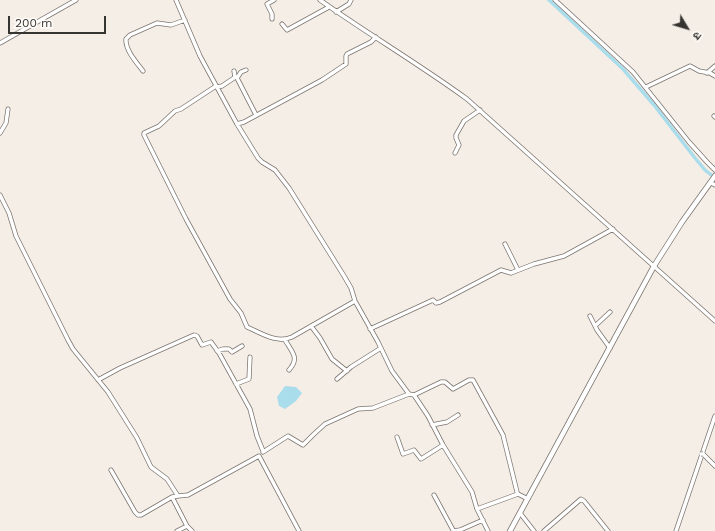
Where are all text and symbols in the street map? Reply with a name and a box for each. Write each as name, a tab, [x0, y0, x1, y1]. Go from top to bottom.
scale bar	[10, 8, 108, 34]
north arrow	[667, 8, 707, 48]
text: 200 m	[15, 16, 52, 30]
text: उ	[690, 29, 704, 42]

